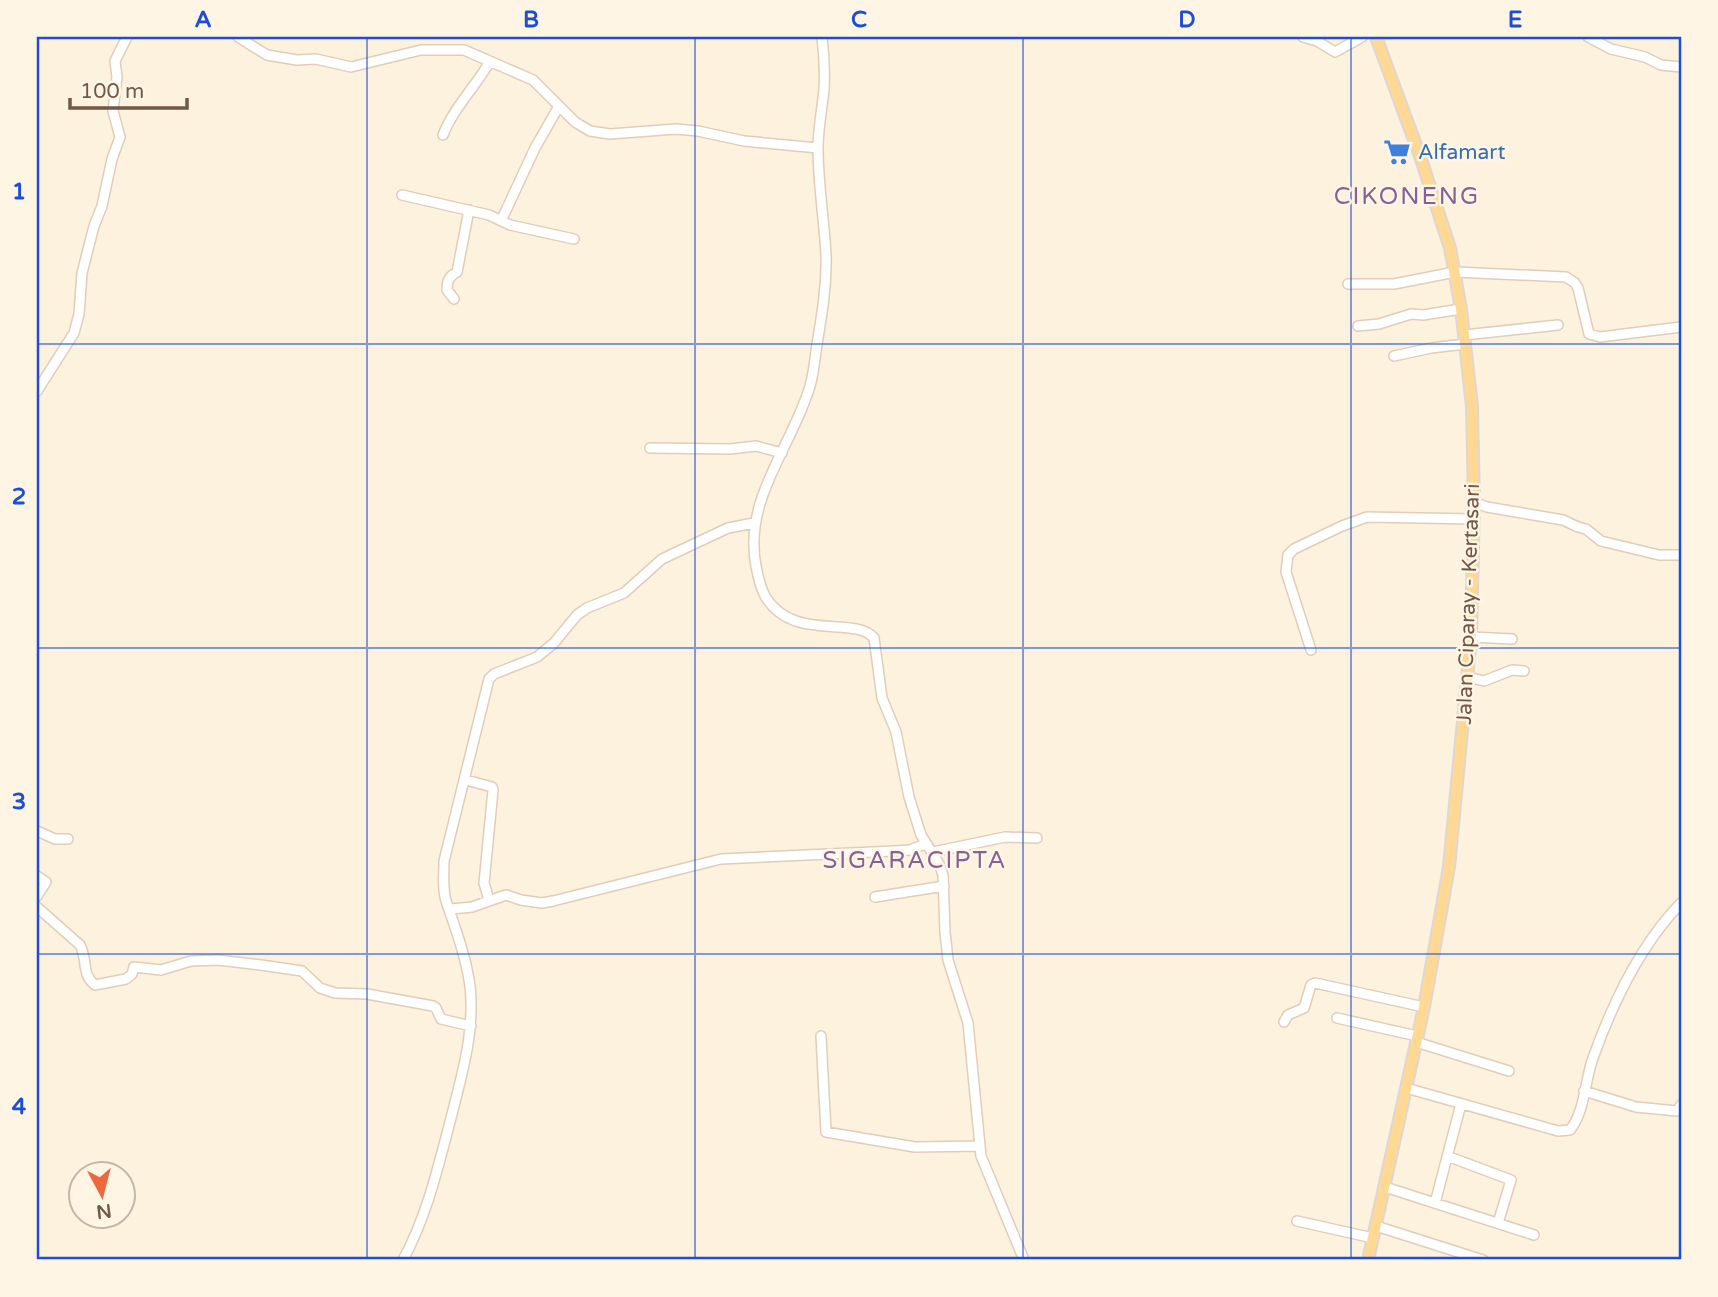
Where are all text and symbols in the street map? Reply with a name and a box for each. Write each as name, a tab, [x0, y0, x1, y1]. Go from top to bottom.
text: A	[194, 6, 212, 34]
text: B	[523, 6, 539, 34]
text: C	[851, 6, 867, 34]
text: D	[1178, 6, 1196, 34]
text: E	[1508, 6, 1522, 34]
scale bar	[70, 66, 187, 110]
text: 100 m	[80, 79, 144, 104]
supermarket icon: Alfamart	[1382, 137, 1412, 167]
place label: Alfamart	[1418, 140, 1505, 165]
text: 1	[12, 178, 26, 206]
district label: CIKONENG	[1334, 182, 1480, 211]
text: 2	[12, 483, 26, 511]
street label: Jalan Ciparay - Kertasari	[1452, 483, 1485, 725]
text: 3	[12, 788, 26, 816]
district label: SIGARACIPTA	[822, 846, 1008, 875]
text: 4	[12, 1093, 27, 1121]
north arrow	[66, 1160, 136, 1230]
text: N	[95, 1199, 113, 1223]

